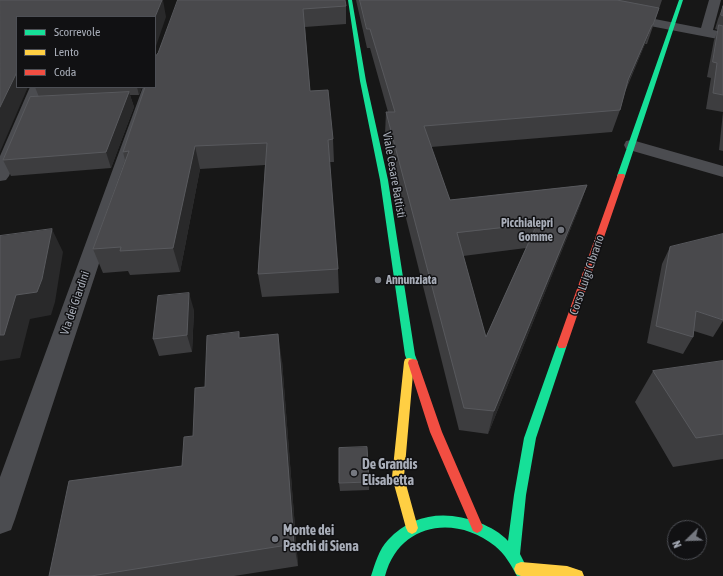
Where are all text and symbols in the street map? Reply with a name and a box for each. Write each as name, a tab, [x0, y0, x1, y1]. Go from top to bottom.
legend	[16, 16, 156, 88]
text: Scorrevole	[54, 25, 101, 39]
text: Lento	[54, 45, 79, 59]
text: Coda	[54, 65, 76, 79]
street label: Viale Cesare Battisti	[379, 131, 409, 219]
place label: Picchialepri Gomme	[501, 216, 553, 244]
marker: Picchialepri Gomme	[556, 225, 566, 235]
street label: Corso Luigi Cibrario	[567, 233, 607, 317]
street label: Via dei Giardini	[57, 269, 93, 337]
place label: Annunziata	[386, 273, 437, 287]
marker: Annunziata	[373, 275, 383, 285]
place label: De Grandis Elisabetta	[362, 457, 417, 490]
marker: De Grandis Elisabetta	[349, 468, 359, 478]
north arrow	[667, 520, 707, 560]
place label: Monte dei Paschi di Siena	[283, 523, 359, 556]
marker: Monte dei Paschi di Siena	[270, 534, 280, 544]
text: N	[670, 539, 684, 550]

